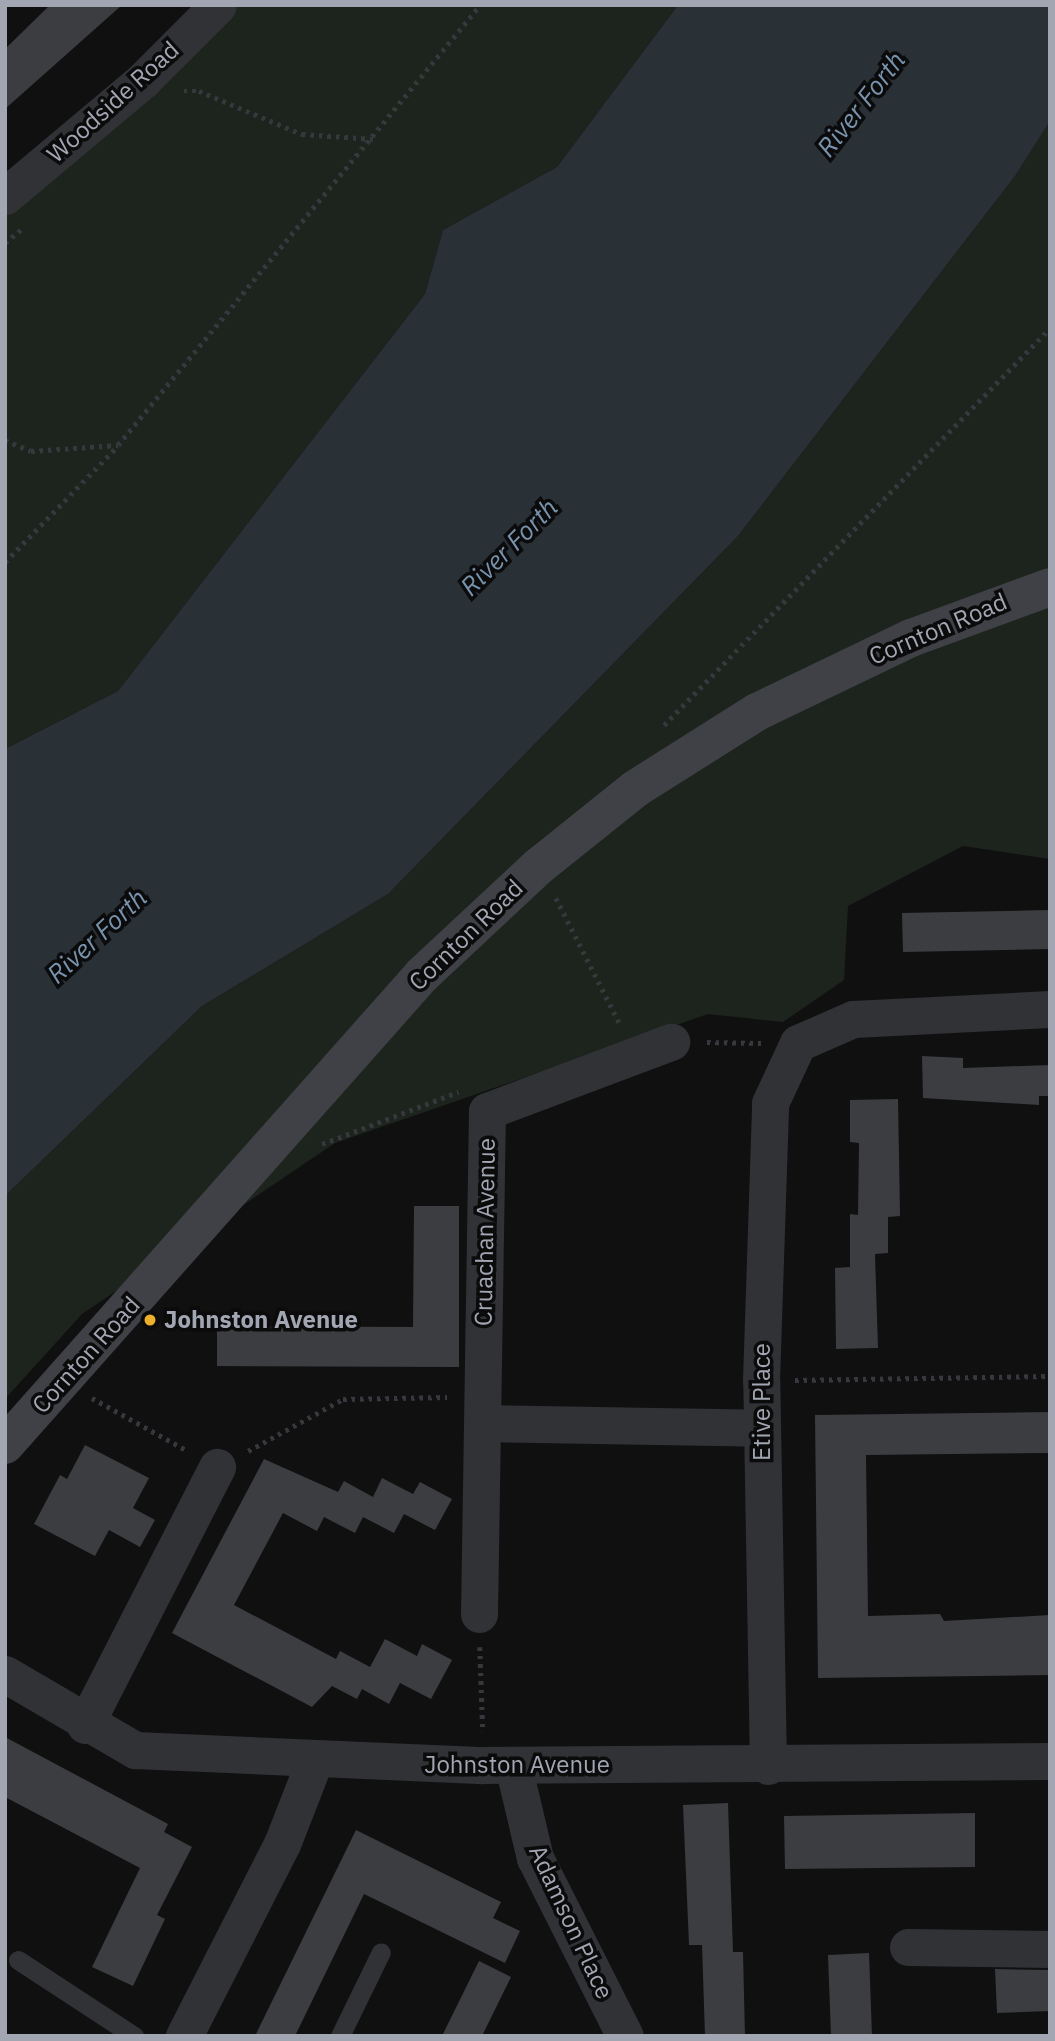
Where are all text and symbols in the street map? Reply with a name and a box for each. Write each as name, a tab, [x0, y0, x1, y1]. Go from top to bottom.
street label: Woodside Road	[41, 35, 185, 169]
water label: River Forth	[810, 45, 912, 163]
water label: River Forth	[454, 492, 564, 602]
street label: Cornton Road	[865, 587, 1011, 671]
street label: Cornton Road	[403, 874, 529, 996]
water label: River Forth	[41, 882, 153, 990]
street label: Cruachan Avenue	[469, 1138, 501, 1326]
street label: Cornton Road	[26, 1291, 146, 1419]
place label: Johnston Avenue	[164, 1306, 358, 1334]
marker: Johnston Avenue	[142, 1312, 158, 1328]
street label: Etive Place	[748, 1343, 776, 1461]
street label: Johnston Avenue	[424, 1751, 610, 1779]
street label: Adamson Place	[523, 1840, 619, 2004]

